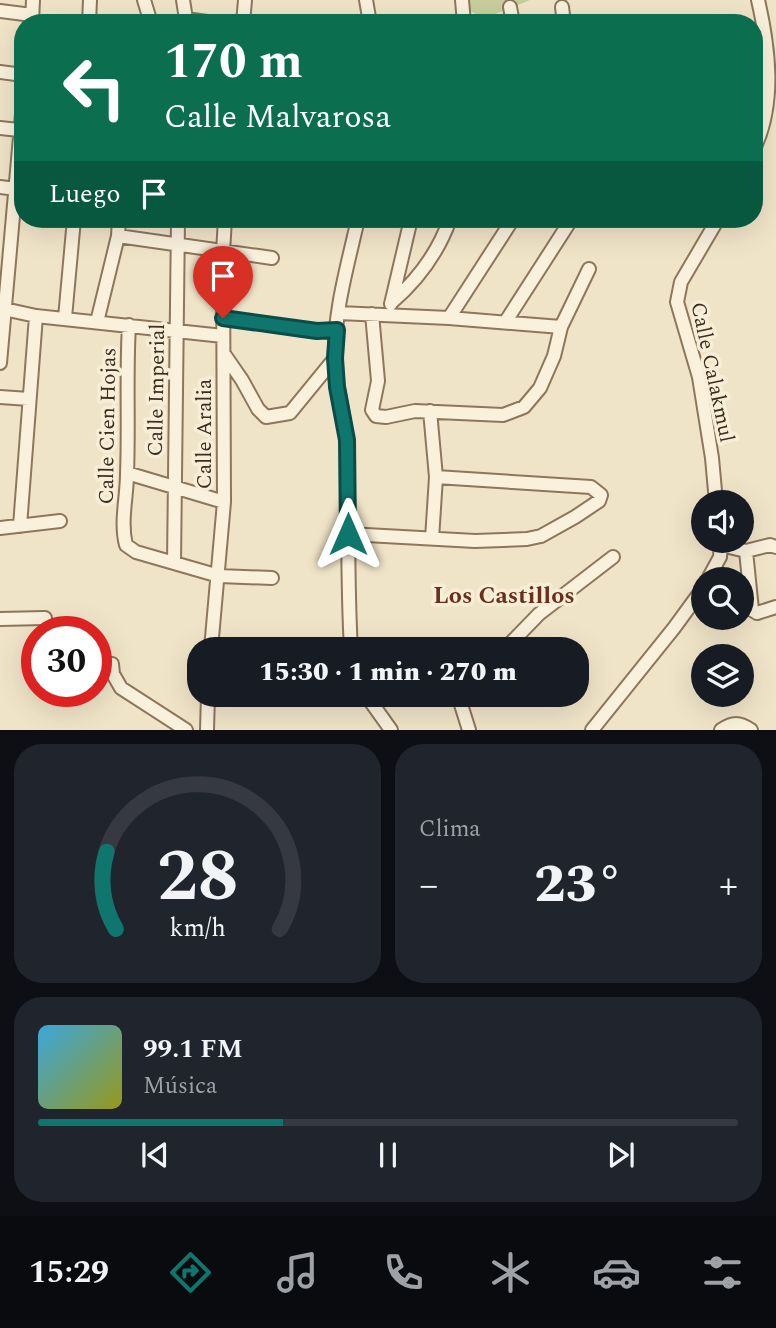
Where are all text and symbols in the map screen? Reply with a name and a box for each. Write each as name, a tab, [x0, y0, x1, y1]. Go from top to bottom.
text: 170 m	[164, 25, 303, 100]
icon: left	[49, 42, 140, 133]
text: Calle Malvarosa	[164, 93, 391, 142]
text: Luego	[49, 174, 121, 214]
icon: arrive	[135, 175, 173, 213]
pin	[193, 246, 253, 318]
icon: arrive	[204, 257, 242, 295]
street label: Calle Calakmul	[682, 299, 743, 445]
street label: Calle Imperial	[140, 323, 174, 457]
street label: Calle Cien Hojas	[91, 347, 125, 505]
street label: Calle Aralia	[189, 378, 221, 489]
map controls	[691, 490, 754, 707]
button: sound	[691, 490, 754, 553]
position arrow	[311, 497, 385, 571]
button: search	[691, 567, 754, 630]
district label: Los Castillos	[433, 578, 575, 614]
speed limit sign: 30	[21, 616, 112, 707]
button: layers	[691, 644, 754, 707]
text: 15:30 · 1 min · 270 m	[259, 652, 517, 692]
text: Clima	[419, 812, 481, 847]
text: 28	[157, 823, 238, 934]
text: 23°	[534, 846, 623, 925]
text: −	[419, 857, 438, 915]
text: +	[719, 857, 738, 915]
text: km/h	[169, 910, 226, 948]
text: 99.1 FM	[143, 1029, 243, 1069]
text: Música	[143, 1069, 217, 1104]
icon: previous	[136, 1136, 174, 1174]
icon: pause	[369, 1136, 407, 1174]
icon: next	[602, 1136, 640, 1174]
text: 15:29	[29, 1248, 109, 1297]
icon: directions	[166, 1248, 215, 1297]
icon: music	[273, 1248, 322, 1297]
icon: phone	[379, 1248, 428, 1297]
icon: climate	[486, 1248, 535, 1297]
icon: car	[592, 1248, 641, 1297]
icon: filters	[698, 1248, 747, 1297]

